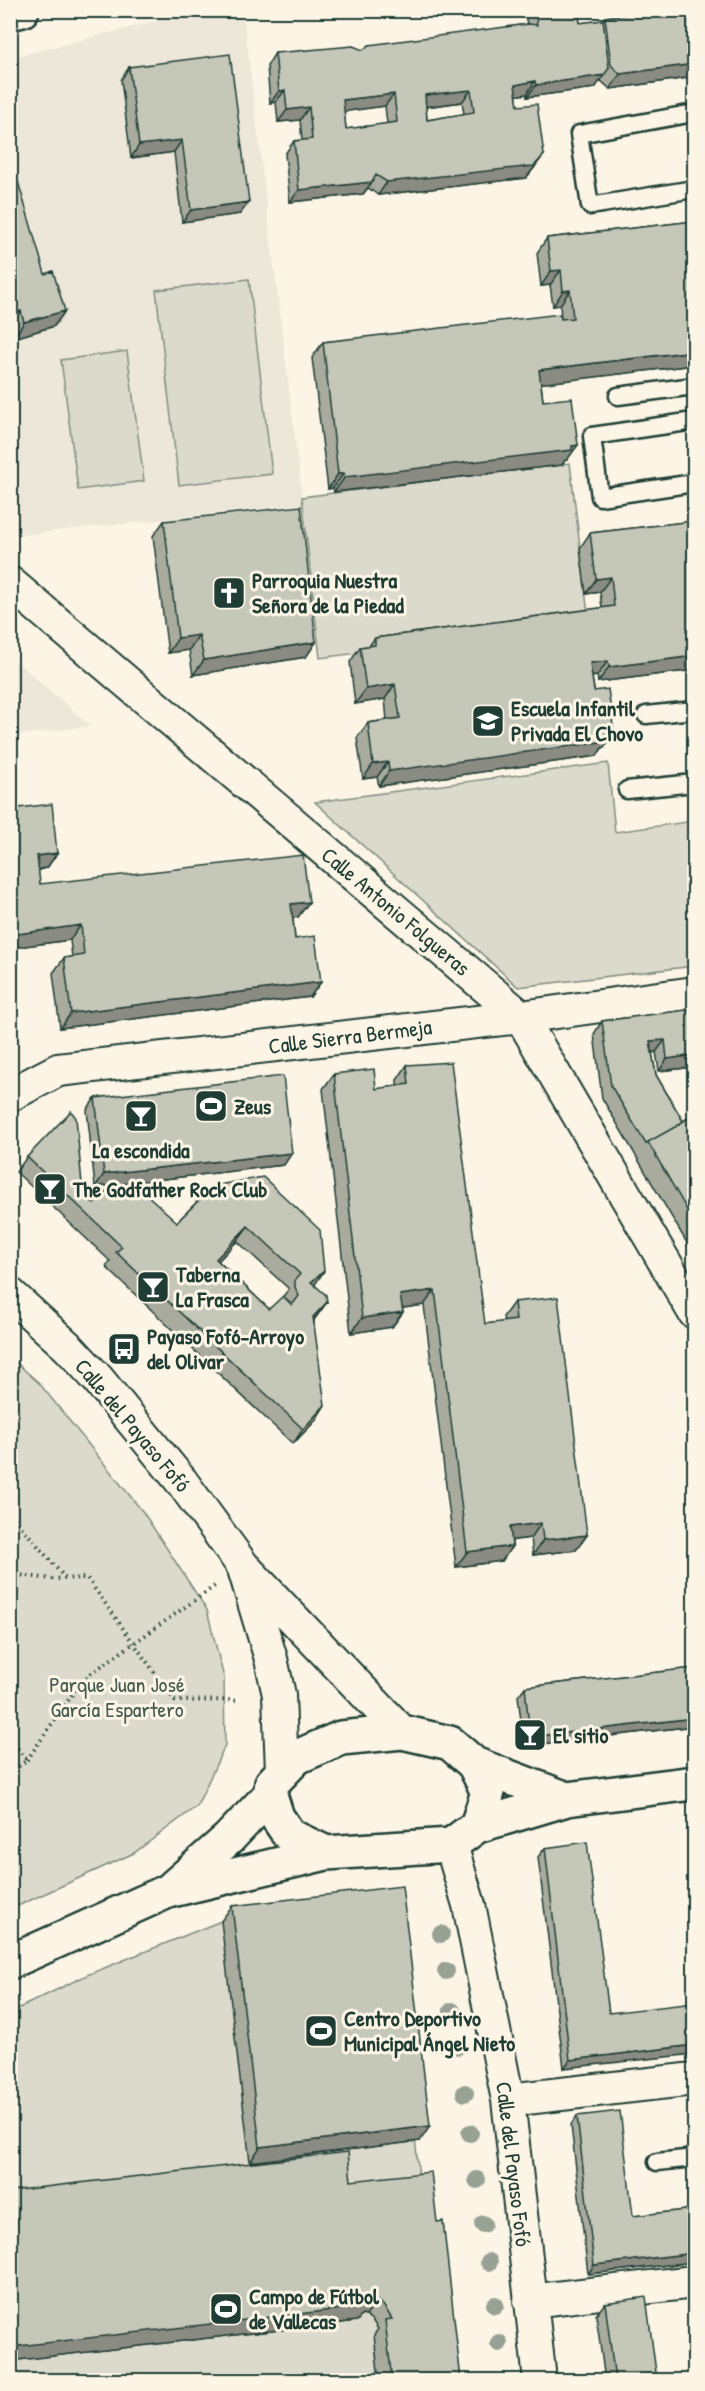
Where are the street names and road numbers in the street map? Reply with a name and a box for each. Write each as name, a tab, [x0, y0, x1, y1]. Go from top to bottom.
street label: Calle Antonio Folgueras	[315, 840, 477, 982]
street label: Calle Sierra Bermeja	[267, 1011, 434, 1061]
street label: Calle del Payaso Fofó	[68, 1352, 198, 1498]
street label: Calle del Payaso Fofó	[489, 2080, 539, 2248]

